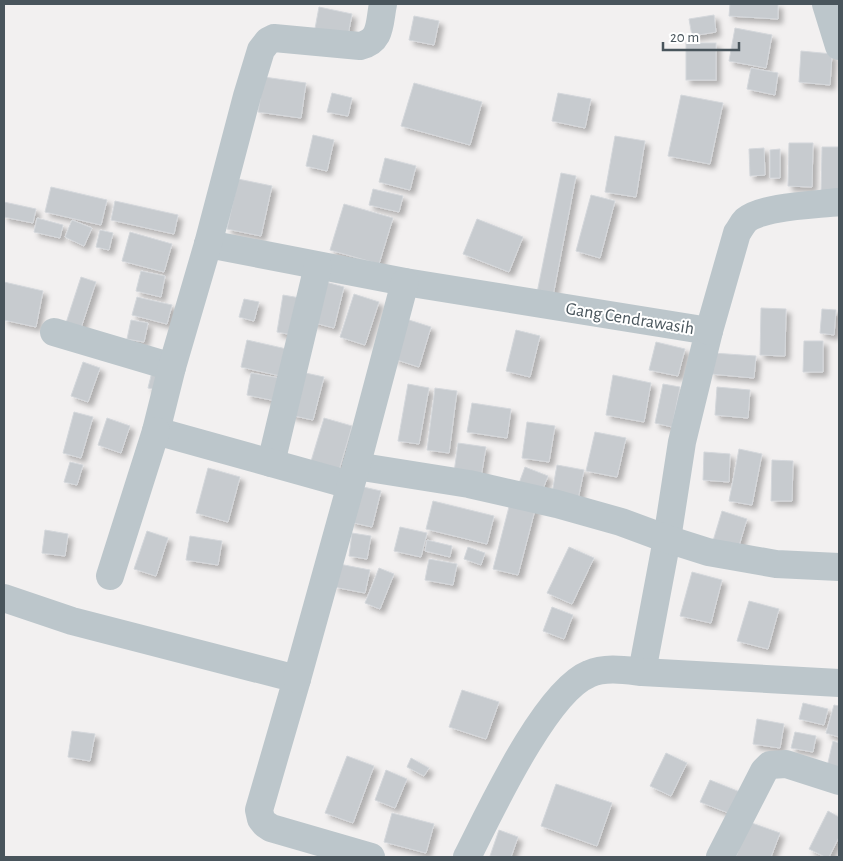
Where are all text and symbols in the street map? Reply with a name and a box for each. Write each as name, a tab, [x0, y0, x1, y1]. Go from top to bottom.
scale bar	[663, 20, 739, 52]
text: 20 m	[670, 30, 699, 45]
street label: Gang Cendrawasih	[564, 300, 695, 338]

